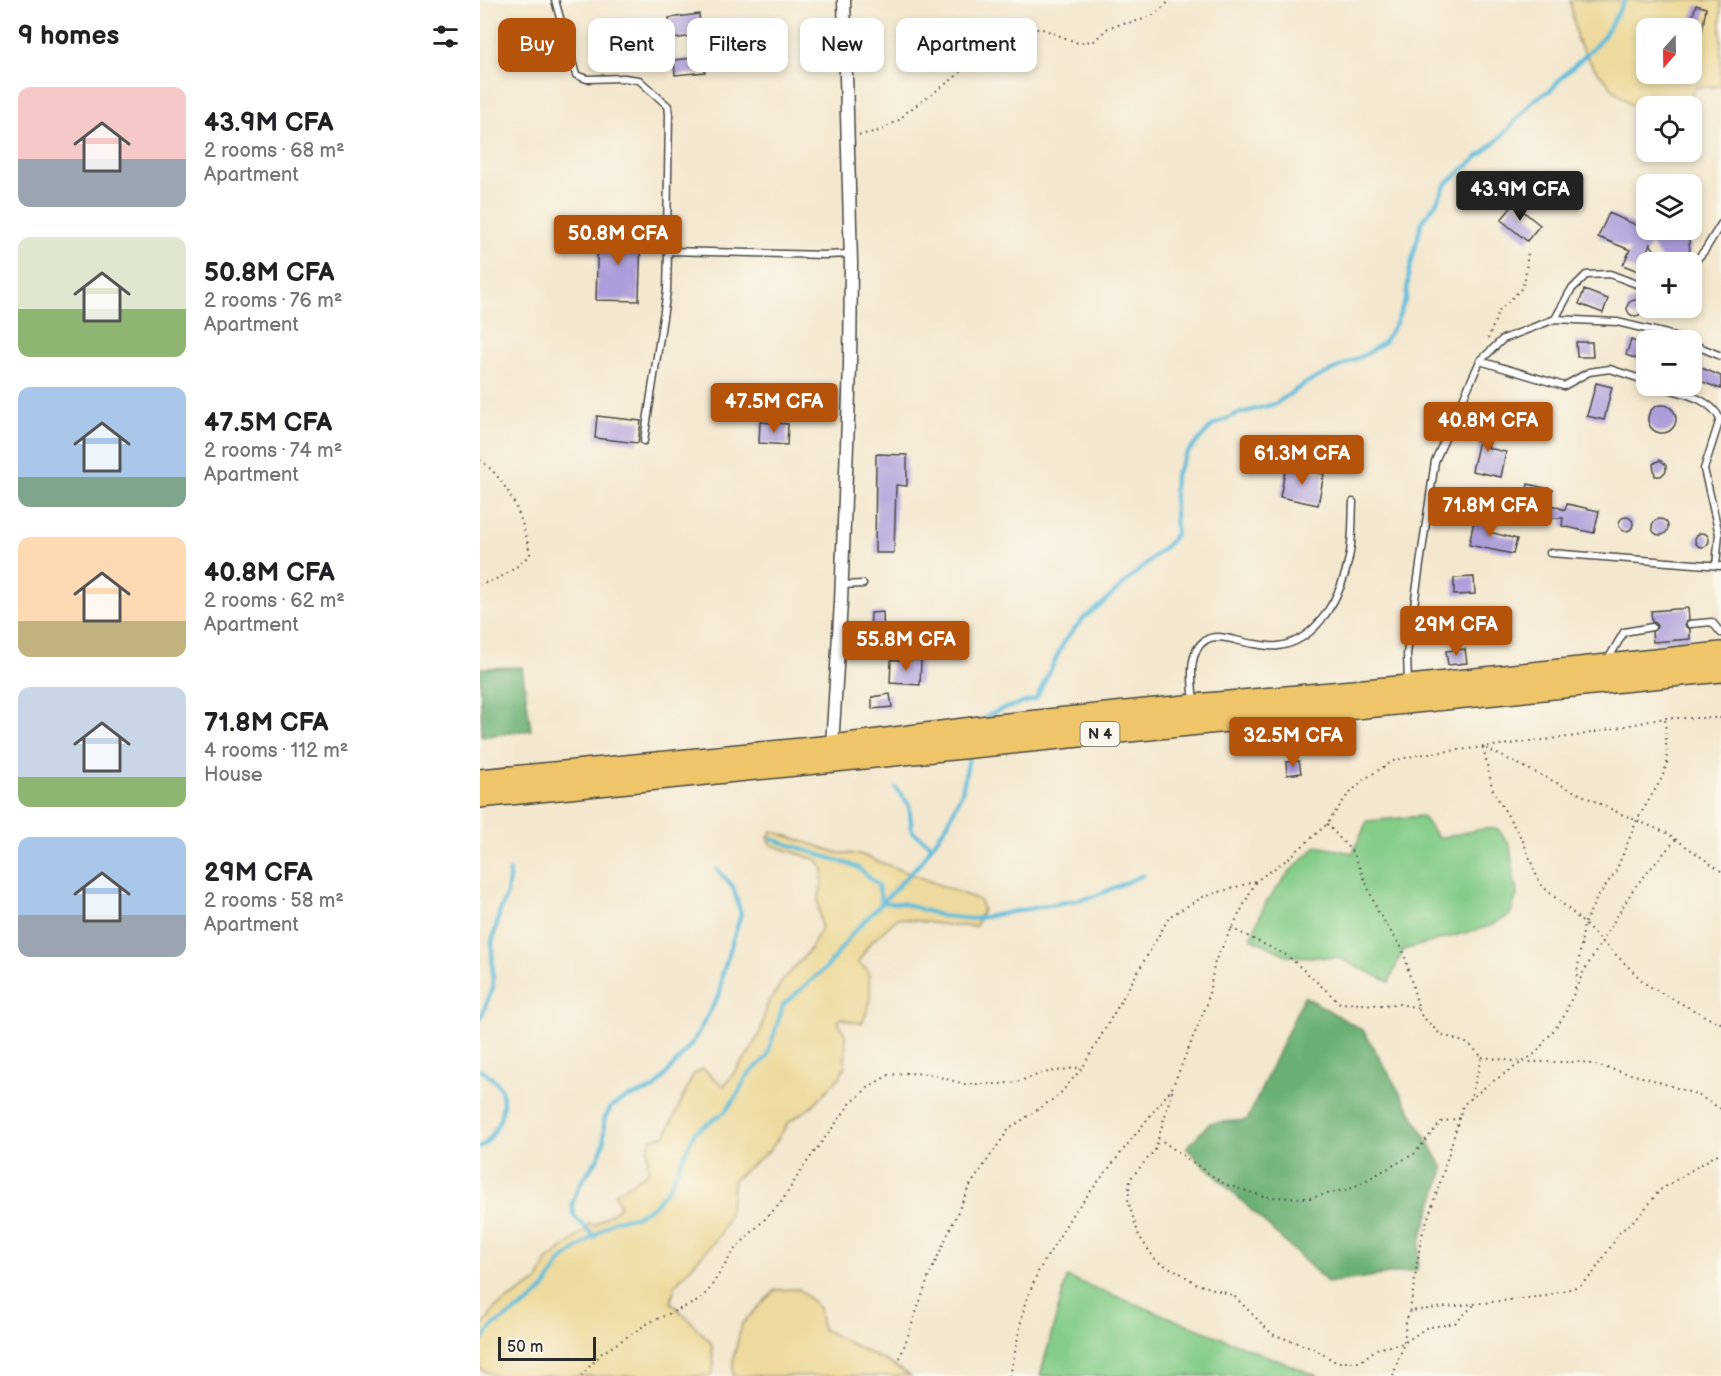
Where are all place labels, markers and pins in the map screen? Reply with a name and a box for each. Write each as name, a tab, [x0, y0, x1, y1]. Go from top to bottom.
pin: 43.9M CFA	[1451, 171, 1589, 222]
pin: 50.8M CFA	[549, 215, 687, 266]
pin: 47.5M CFA	[705, 383, 843, 434]
pin: 40.8M CFA	[1419, 402, 1557, 453]
pin: 61.3M CFA	[1233, 435, 1371, 486]
pin: 71.8M CFA	[1421, 487, 1559, 538]
pin: 29M CFA	[1401, 606, 1511, 657]
pin: 55.8M CFA	[837, 621, 975, 672]
pin: 32.5M CFA	[1224, 717, 1362, 768]

